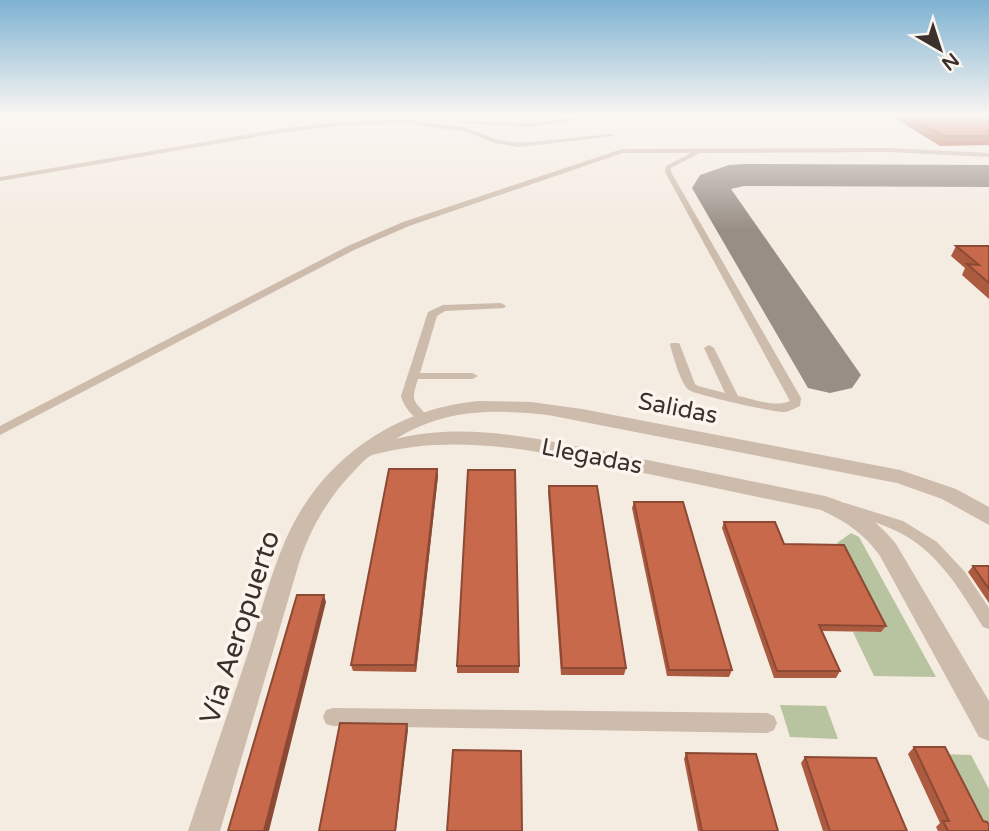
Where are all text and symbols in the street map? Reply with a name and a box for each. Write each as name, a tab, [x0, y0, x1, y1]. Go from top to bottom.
north arrow	[905, 14, 975, 84]
text: N	[937, 48, 963, 75]
street label: Salidas	[636, 387, 720, 430]
street label: Llegadas	[539, 433, 645, 480]
street label: Vía Aeropuerto	[193, 526, 287, 728]

